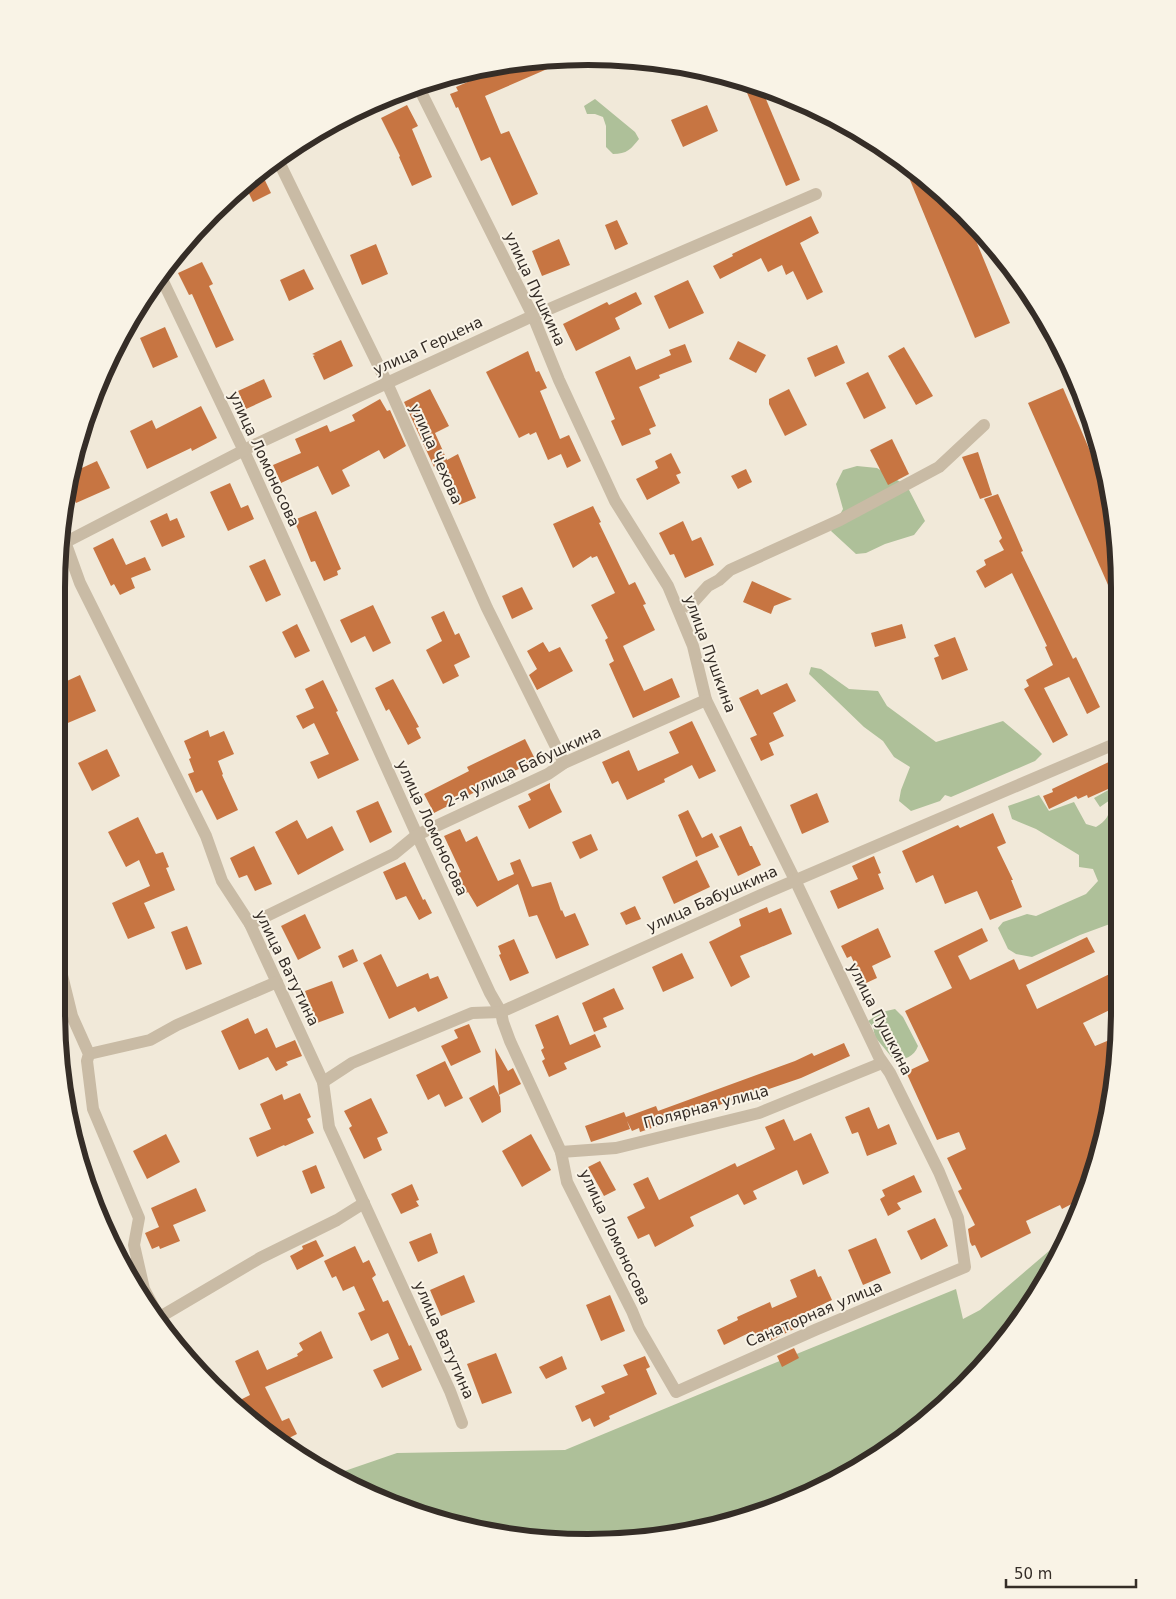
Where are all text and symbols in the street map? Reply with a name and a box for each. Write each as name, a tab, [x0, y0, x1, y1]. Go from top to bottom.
street label: улица Пушкина	[501, 229, 569, 349]
street label: улица Герцена	[370, 313, 486, 379]
street label: улица Ломоносова	[225, 388, 303, 530]
street label: улица Чехова	[406, 401, 466, 507]
street label: улица Пушкина	[680, 593, 740, 715]
street label: 2-я улица Бабушкина	[442, 723, 604, 811]
street label: улица Ломоносова	[393, 757, 471, 899]
street label: улица Бабушкина	[644, 862, 780, 936]
street label: улица Ватутина	[251, 907, 323, 1029]
street label: улица Пушкина	[844, 960, 916, 1078]
street label: Полярная улица	[641, 1082, 771, 1132]
street label: улица Ломоносова	[576, 1166, 654, 1308]
street label: Санаторная улица	[743, 1277, 885, 1351]
street label: улица Ватутина	[410, 1278, 478, 1402]
scale bar	[1006, 1556, 1136, 1588]
text: 50 m	[1014, 1565, 1052, 1583]

